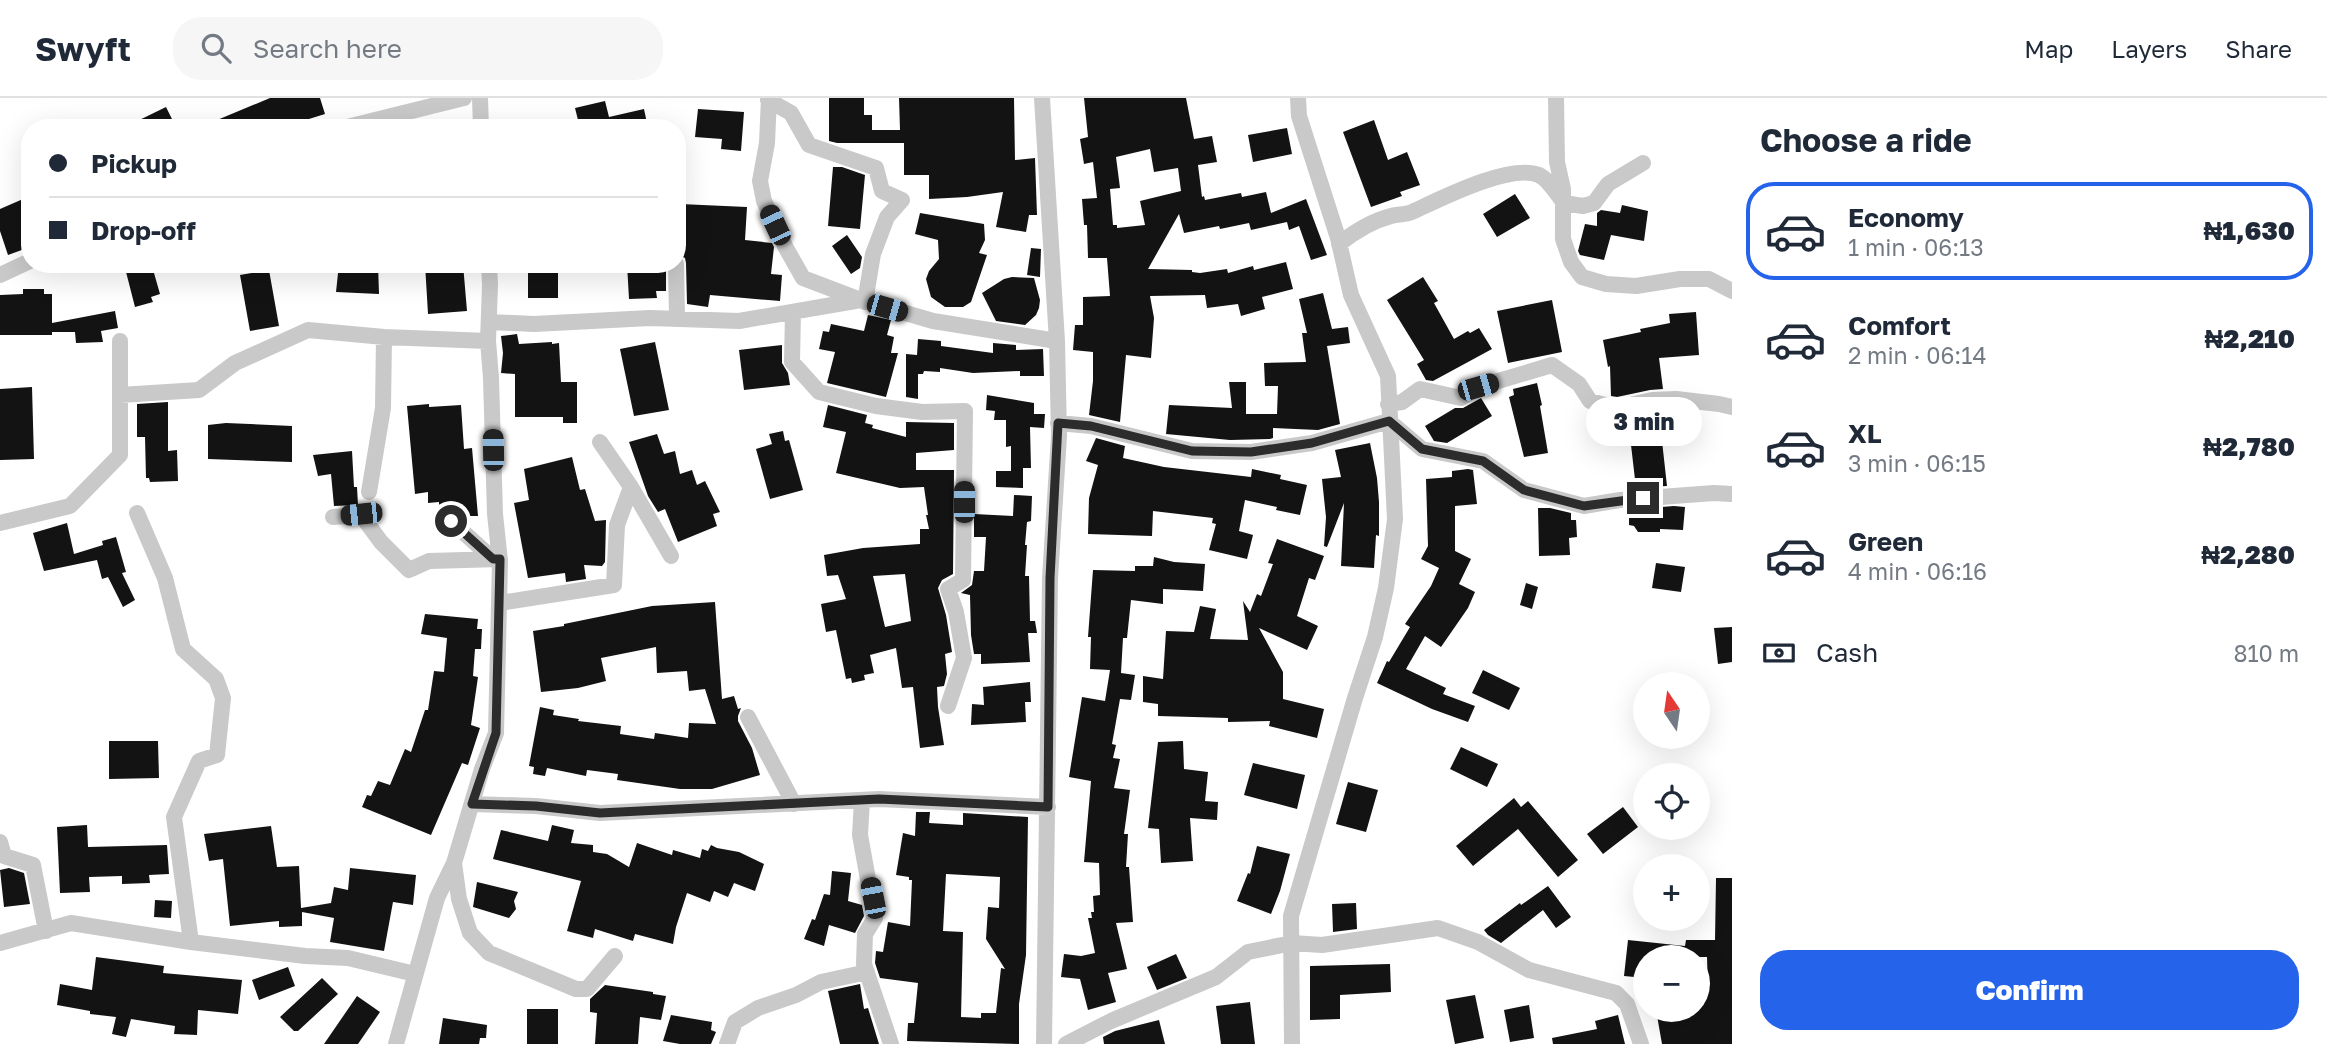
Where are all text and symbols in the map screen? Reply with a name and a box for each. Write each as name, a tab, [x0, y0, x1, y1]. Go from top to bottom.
search box	[173, 17, 663, 80]
text: Swyft	[35, 29, 131, 68]
icon: search	[197, 29, 235, 67]
text: Search here	[253, 33, 402, 64]
text: Map	[2024, 34, 2073, 63]
text: Layers	[2111, 34, 2187, 63]
text: Share	[2225, 34, 2292, 63]
text: Choose a ride	[1760, 121, 1972, 159]
text: Pickup	[91, 148, 177, 179]
icon: car	[1764, 200, 1827, 263]
car	[757, 202, 794, 248]
text: Economy	[1848, 202, 1964, 233]
text: Drop-off	[91, 215, 196, 246]
text: ₦1,630	[2203, 215, 2295, 246]
text: 1 min · 06:13	[1848, 233, 1984, 261]
car	[864, 292, 911, 324]
icon: car	[1764, 308, 1827, 371]
text: Comfort	[1848, 310, 1951, 341]
text: ₦2,210	[2205, 323, 2295, 354]
text: 2 min · 06:14	[1848, 341, 1986, 369]
car	[1455, 371, 1502, 403]
callout: 3 min	[1585, 396, 1701, 446]
text: 3 min	[1614, 407, 1674, 435]
icon: car	[1764, 416, 1827, 479]
text: XL	[1848, 418, 1882, 449]
car	[483, 429, 504, 471]
text: ₦2,780	[2203, 431, 2295, 462]
text: 3 min · 06:15	[1848, 449, 1986, 477]
car	[954, 481, 975, 523]
route end	[1627, 482, 1659, 514]
car	[340, 501, 383, 527]
route start	[435, 505, 467, 537]
icon: car	[1764, 524, 1827, 587]
text: Green	[1848, 526, 1923, 557]
text: ₦2,280	[2201, 539, 2295, 570]
text: 4 min · 06:16	[1848, 557, 1987, 585]
icon: cash	[1760, 634, 1798, 672]
text: Cash	[1816, 637, 1878, 668]
text: 810 m	[2233, 639, 2299, 667]
north arrow	[1633, 672, 1710, 749]
map controls	[1633, 672, 1710, 1022]
button: locate	[1633, 763, 1710, 840]
button: +	[1633, 854, 1710, 931]
car	[859, 875, 888, 921]
button: −	[1633, 945, 1710, 1022]
button: Confirm	[1760, 950, 2299, 1030]

